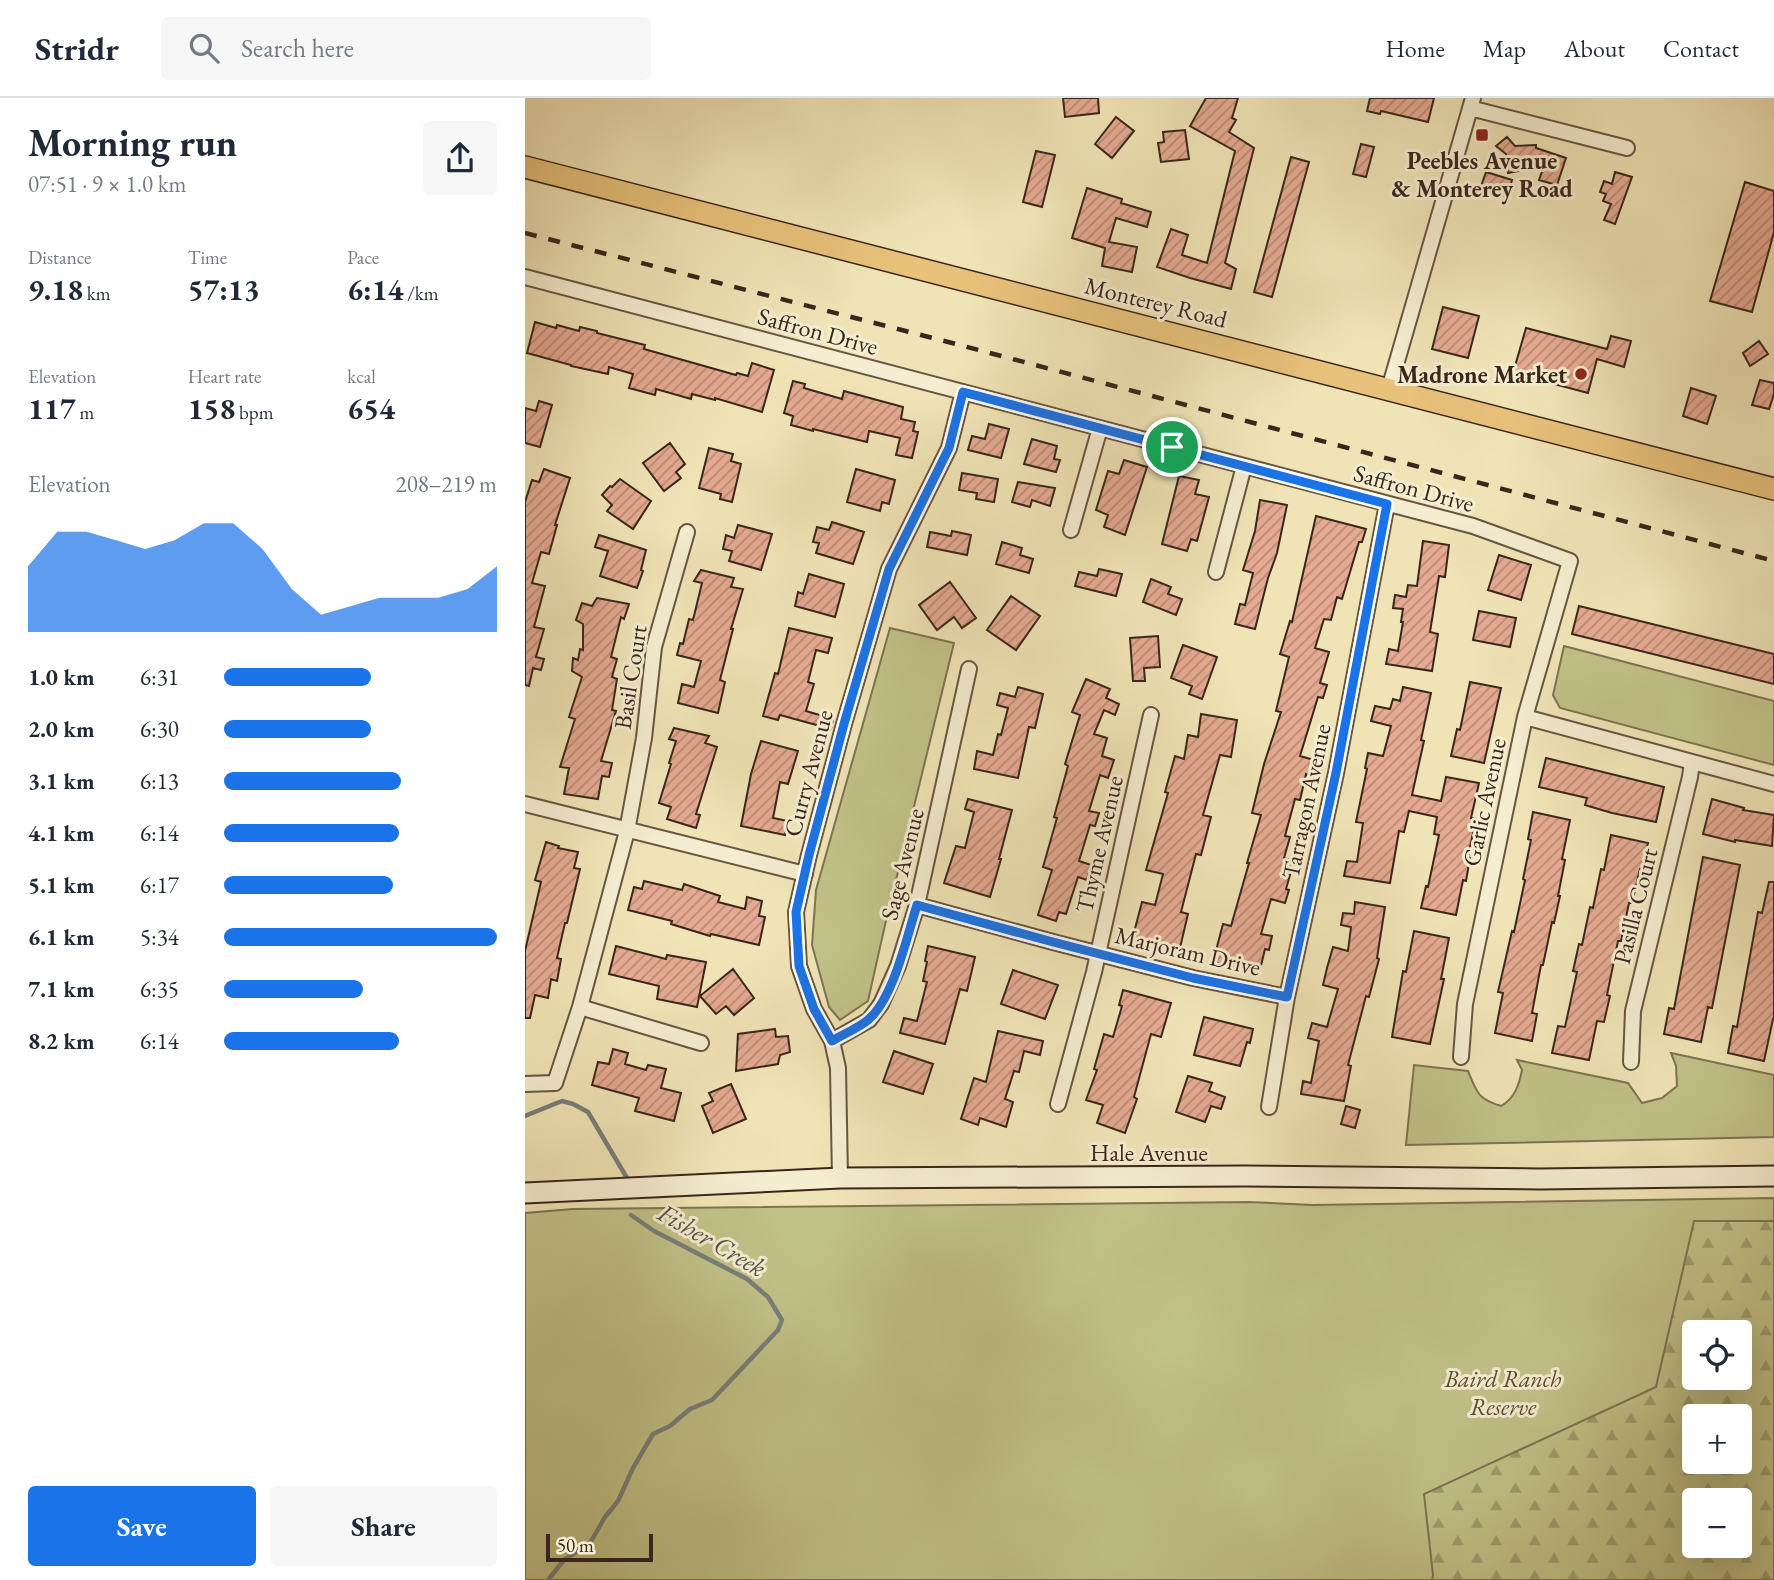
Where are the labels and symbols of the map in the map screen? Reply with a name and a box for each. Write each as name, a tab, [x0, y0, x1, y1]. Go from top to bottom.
marker: Peebles Avenue & Monterey Road	[1474, 127, 1490, 143]
place label: Peebles Avenue & Monterey Road	[1391, 145, 1573, 205]
street label: Monterey Road	[1082, 269, 1231, 335]
street label: Saffron Drive	[755, 300, 881, 362]
place label: Madrone Market	[1397, 359, 1567, 390]
marker: Madrone Market	[1573, 366, 1589, 382]
pin	[1142, 417, 1202, 477]
street label: Saffron Drive	[1351, 457, 1477, 519]
street label: Basil Court	[606, 622, 654, 731]
street label: Curry Avenue	[776, 706, 840, 840]
street label: Tarragon Avenue	[1274, 721, 1338, 881]
street label: Garlic Avenue	[1455, 735, 1513, 869]
street label: Thyme Avenue	[1068, 772, 1130, 916]
street label: Sage Avenue	[873, 805, 931, 923]
street label: Pasilla Court	[1606, 844, 1664, 967]
street label: Marjoram Drive	[1112, 919, 1264, 983]
street label: Hale Avenue	[1090, 1137, 1208, 1168]
water label: Fisher Creek	[651, 1195, 772, 1285]
park label: Baird Ranch Reserve	[1443, 1363, 1562, 1422]
scale bar	[546, 1531, 653, 1563]

